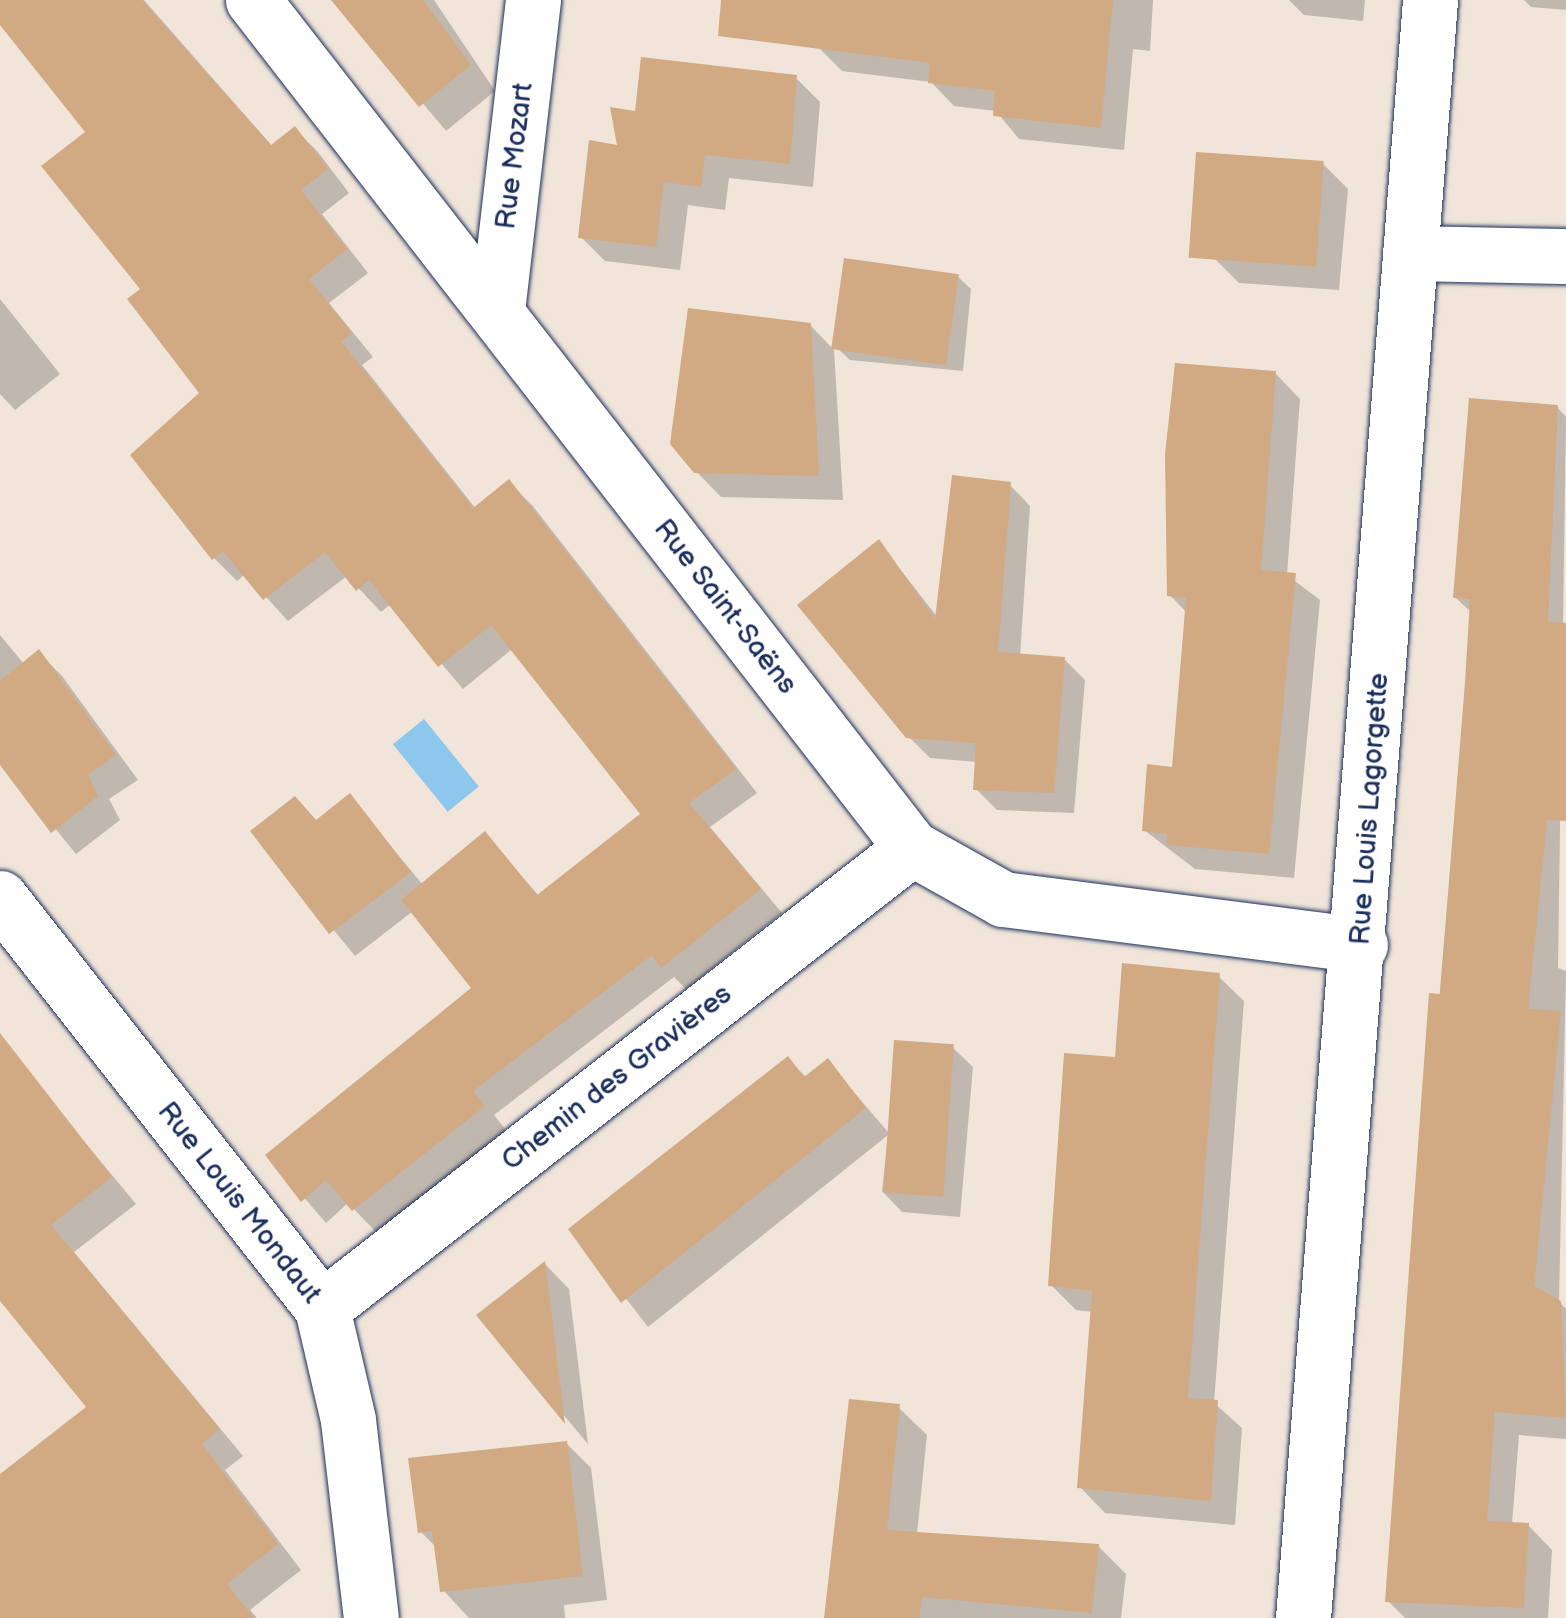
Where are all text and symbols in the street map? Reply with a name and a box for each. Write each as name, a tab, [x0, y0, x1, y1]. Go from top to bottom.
street label: Rue Mozart	[489, 81, 541, 231]
street label: Rue Saint-Saëns	[646, 513, 804, 701]
street label: Rue Louis Lagorgette	[1344, 672, 1396, 946]
street label: Chemin des Gravières	[495, 978, 739, 1178]
street label: Rue Louis Mondaut	[150, 1096, 328, 1310]

